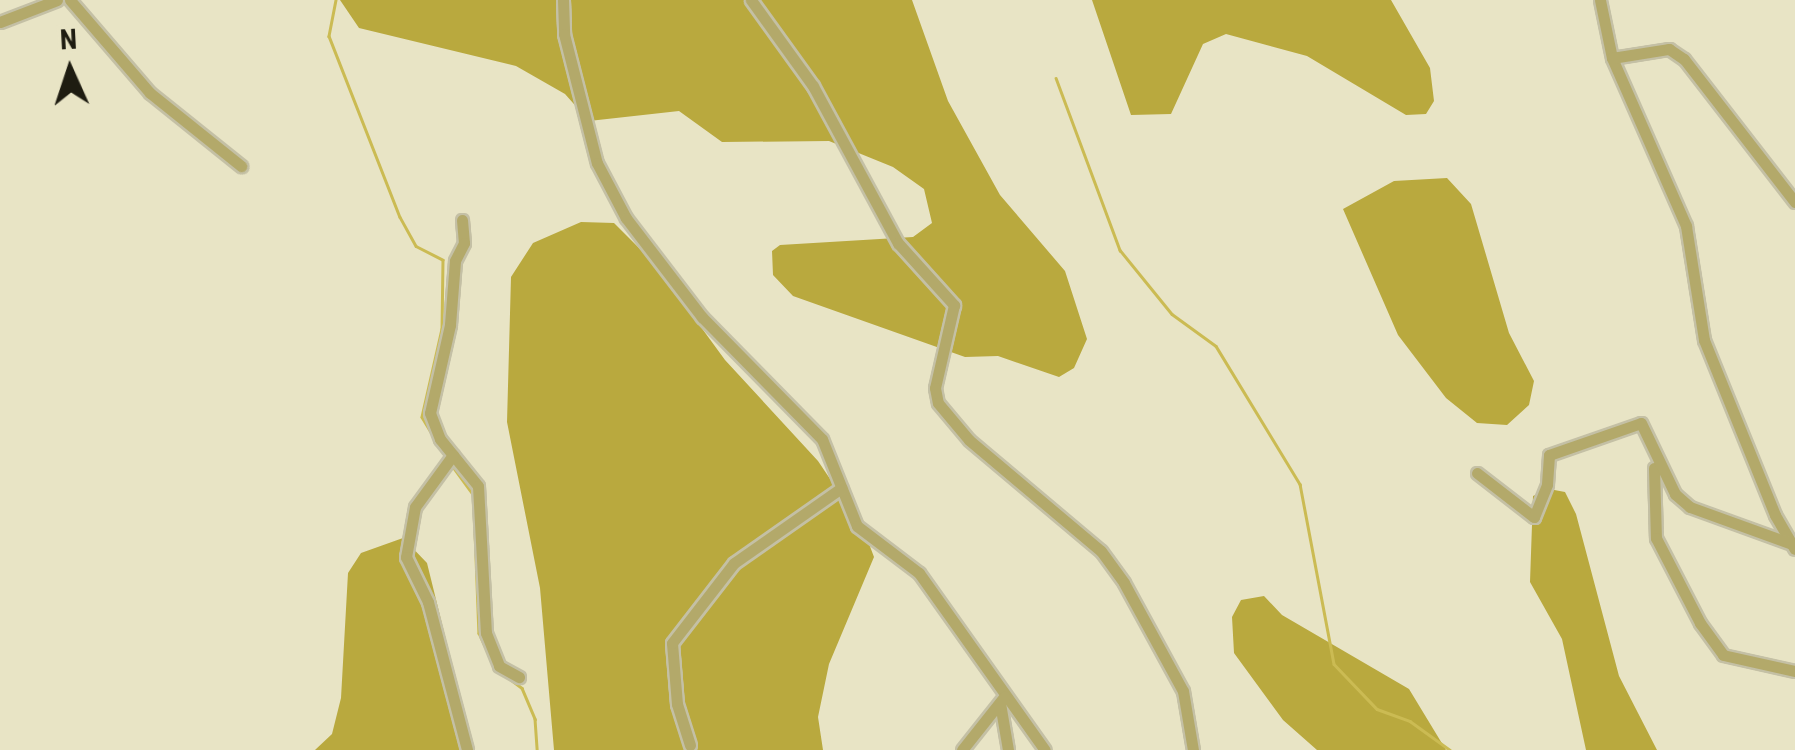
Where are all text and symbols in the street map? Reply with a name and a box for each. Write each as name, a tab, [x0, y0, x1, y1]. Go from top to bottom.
north arrow	[20, 20, 120, 120]
text: N	[59, 23, 78, 56]

